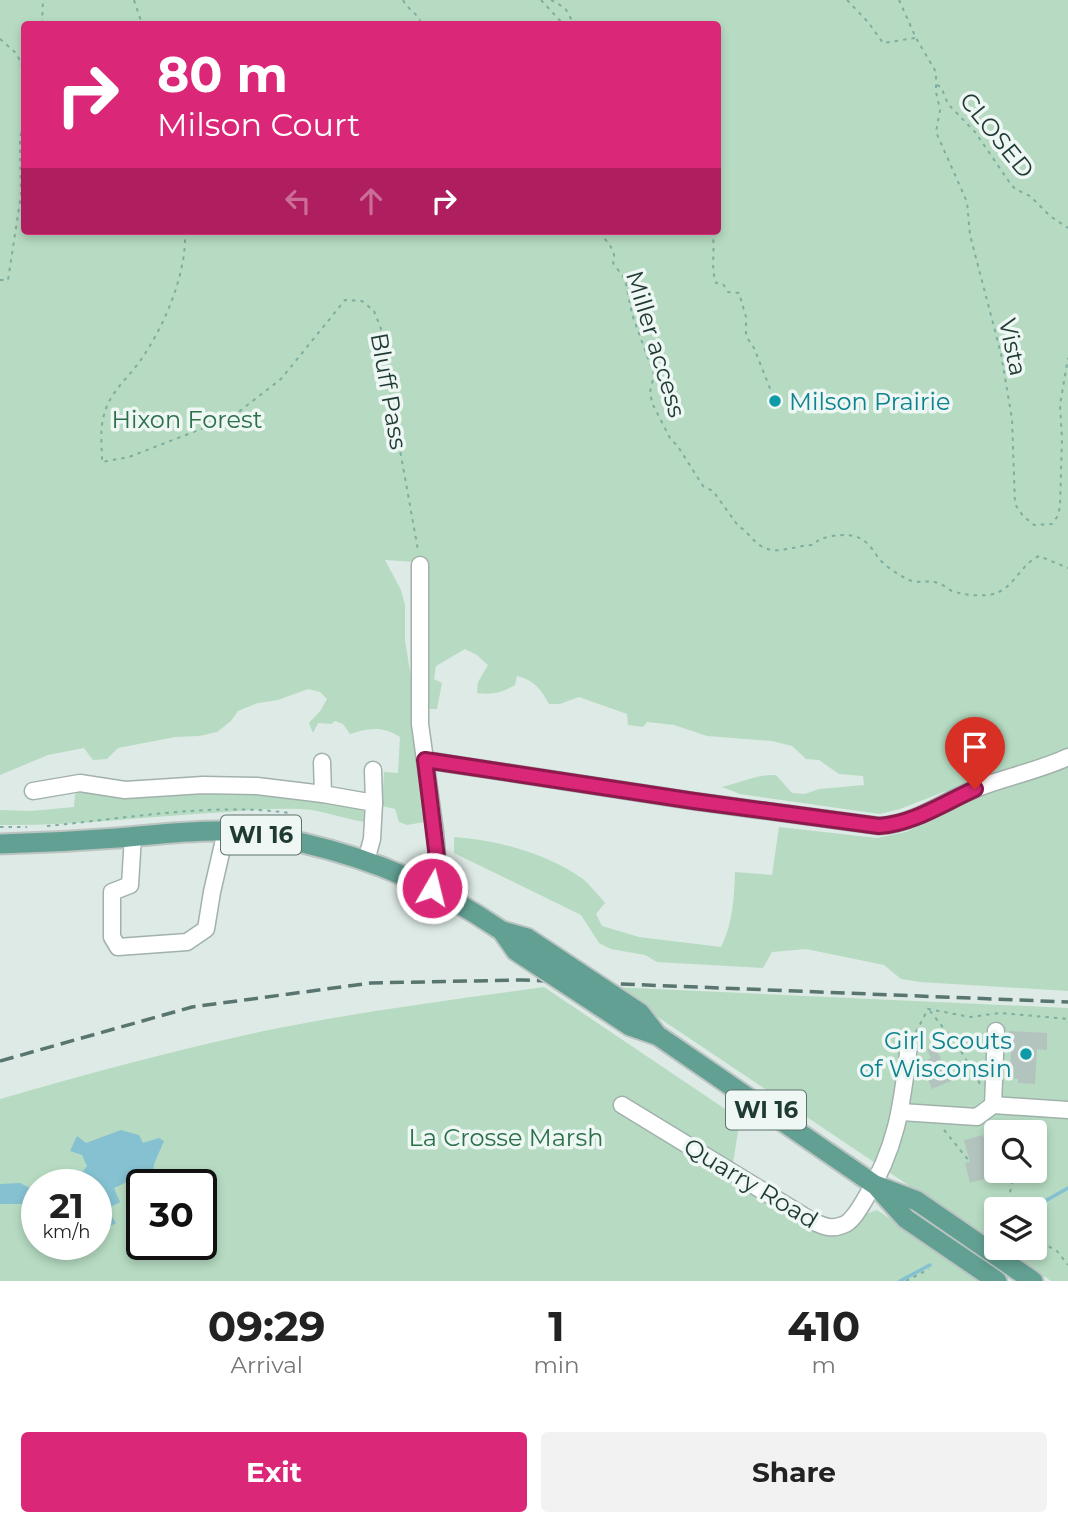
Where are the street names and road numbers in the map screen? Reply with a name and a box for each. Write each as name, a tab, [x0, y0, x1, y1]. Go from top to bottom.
street label: CLOSED	[954, 86, 1040, 184]
street label: Miller access	[620, 267, 692, 421]
street label: Vista	[993, 316, 1033, 378]
street label: Bluff Pass	[364, 331, 414, 451]
road number: WI 16	[221, 816, 301, 855]
road number: WI 16	[726, 1091, 806, 1130]
street label: Quarry Road	[679, 1132, 823, 1234]

